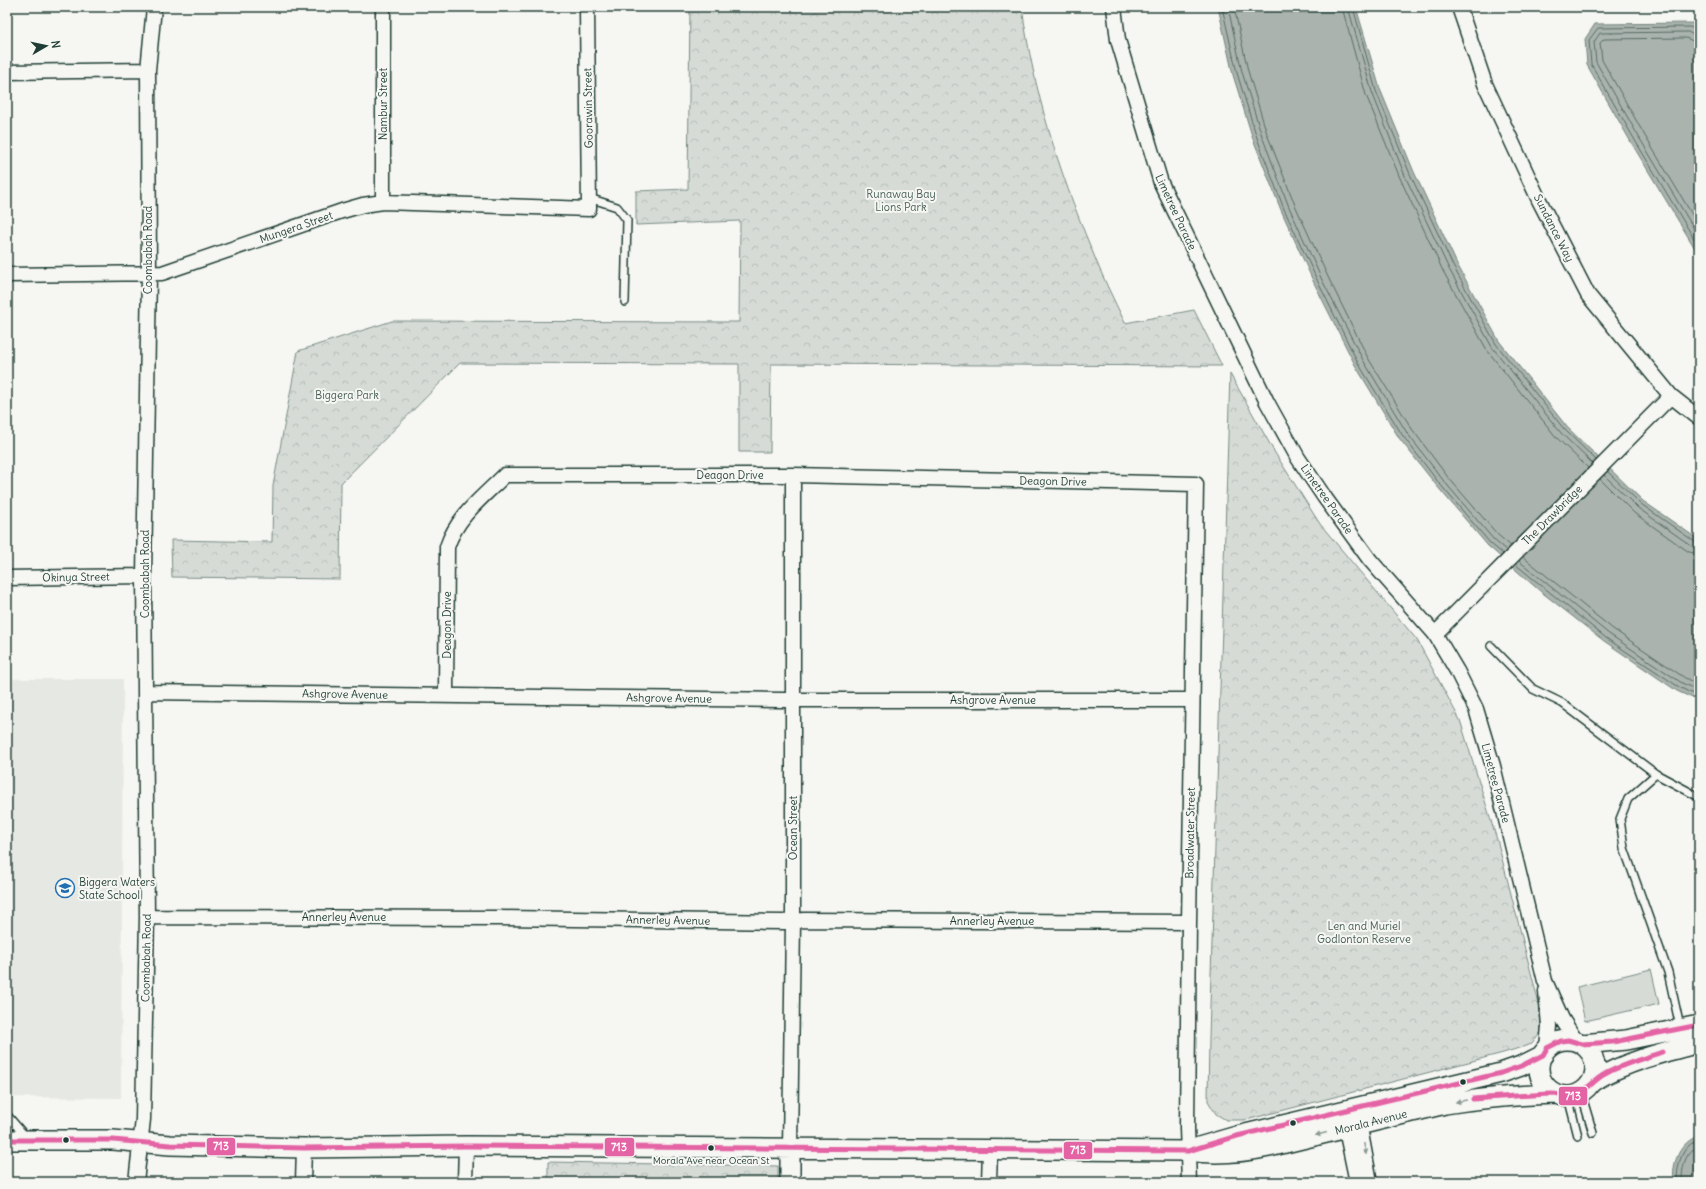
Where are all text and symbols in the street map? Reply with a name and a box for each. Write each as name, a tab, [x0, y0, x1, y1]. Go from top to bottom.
north arrow	[26, 26, 66, 66]
text: N	[48, 40, 63, 49]
street label: Goorawin Street	[580, 67, 596, 148]
street label: Nambur Street	[376, 68, 390, 140]
street label: Limetree Parade	[1152, 172, 1200, 252]
park label: Runaway Bay Lions Park	[866, 187, 936, 214]
street label: Sundance Way	[1531, 192, 1577, 264]
street label: Coombabah Road	[141, 205, 155, 294]
street label: Mungera Street	[258, 208, 335, 246]
park label: Biggera Park	[315, 388, 379, 402]
street label: Limetree Parade	[1298, 461, 1356, 537]
street label: Deagon Drive	[696, 468, 764, 482]
street label: Deagon Drive	[1019, 473, 1087, 489]
street label: The Drawbridge	[1519, 482, 1585, 548]
street label: Coombabah Road	[138, 529, 152, 618]
street label: Okinya Street	[42, 569, 110, 585]
street label: Deagon Drive	[440, 591, 454, 659]
street label: Ashgrove Avenue	[302, 686, 388, 702]
street label: Ashgrove Avenue	[626, 690, 712, 706]
street label: Ashgrove Avenue	[950, 693, 1036, 707]
street label: Limetree Parade	[1479, 742, 1513, 824]
street label: Broadwater Street	[1182, 787, 1198, 879]
street label: Ocean Street	[786, 795, 800, 860]
place label: Biggera Waters State School	[79, 875, 155, 902]
school or university icon: Biggera Waters State School	[54, 877, 76, 899]
street label: Annerley Avenue	[302, 910, 386, 924]
street label: Annerley Avenue	[626, 912, 710, 928]
street label: Coombabah Road	[138, 913, 154, 1002]
street label: Annerley Avenue	[950, 914, 1034, 928]
park label: Len and Muriel Godlonton Reserve	[1317, 919, 1411, 946]
unlabelled marker	[1458, 1077, 1468, 1087]
line badge: 713	[1558, 1086, 1588, 1106]
text: 713	[1565, 1089, 1581, 1103]
one-way arrow	[1455, 1099, 1467, 1105]
street label: Morala Avenue	[1333, 1106, 1409, 1138]
unlabelled marker	[1288, 1118, 1298, 1128]
one-way arrow	[1315, 1131, 1327, 1137]
unlabelled marker	[61, 1135, 71, 1145]
line badge: 713	[206, 1137, 236, 1156]
line badge: 713	[604, 1137, 635, 1157]
text: 713	[213, 1139, 229, 1153]
text: 713	[611, 1140, 627, 1154]
line badge: 713	[1063, 1141, 1093, 1160]
one-way arrow	[1362, 1142, 1368, 1155]
marker: Morala Ave near Ocean St	[706, 1143, 716, 1153]
text: 713	[1070, 1143, 1086, 1157]
place label: Morala Ave near Ocean St	[653, 1154, 770, 1167]

